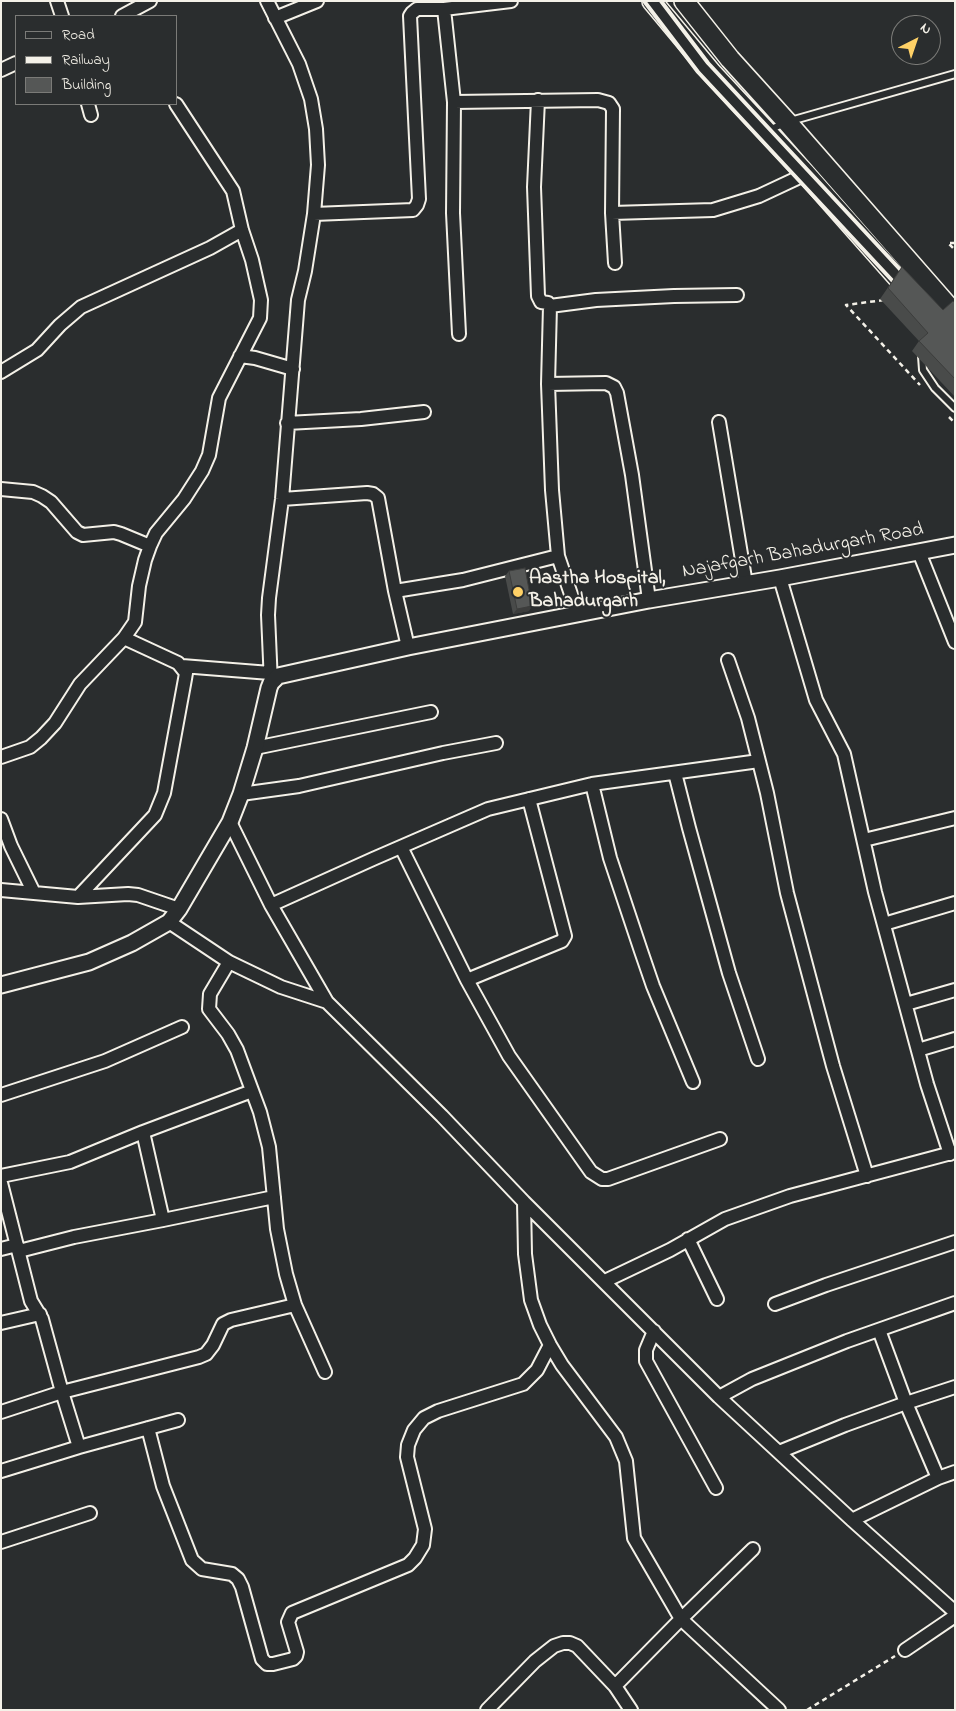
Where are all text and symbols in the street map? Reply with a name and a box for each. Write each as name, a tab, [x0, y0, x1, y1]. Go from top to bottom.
legend	[15, 15, 178, 105]
north arrow	[891, 15, 941, 65]
text: N	[915, 18, 936, 40]
text: Road	[62, 24, 95, 46]
text: Railway	[62, 49, 110, 71]
text: Building	[62, 74, 111, 96]
street label: Najafgarh Bahadurgarh Road	[681, 519, 925, 585]
place label: Aastha Hospital, Bahadurgarh	[529, 568, 665, 615]
marker: Aastha Hospital, Bahadurgarh	[511, 585, 525, 599]

